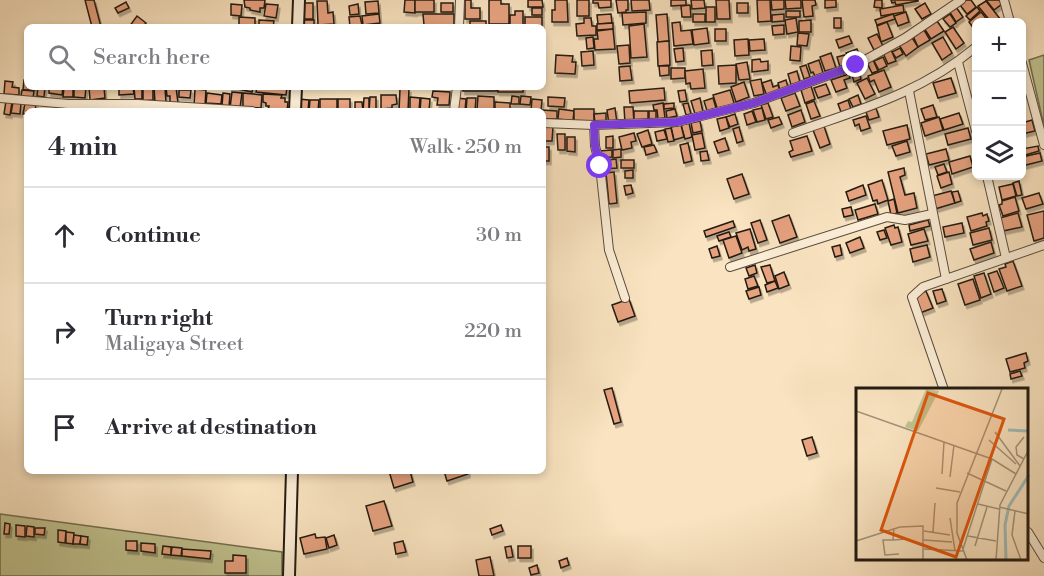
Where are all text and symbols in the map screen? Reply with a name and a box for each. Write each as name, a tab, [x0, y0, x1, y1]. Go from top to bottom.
map controls	[972, 18, 1026, 180]
button: +	[972, 18, 1026, 72]
search box	[24, 24, 546, 90]
icon: search	[45, 41, 78, 74]
text: Search here	[93, 44, 210, 71]
route end	[842, 51, 868, 77]
button: −	[972, 72, 1026, 126]
button: layers	[972, 126, 1026, 180]
text: 4 min	[48, 131, 118, 163]
text: Walk · 250 m	[410, 135, 522, 160]
route start	[586, 152, 612, 178]
icon: ahead	[48, 219, 81, 252]
text: Continue	[105, 222, 201, 249]
text: 30 m	[476, 223, 522, 248]
text: Turn right	[105, 305, 213, 332]
icon: right	[48, 315, 81, 348]
text: 220 m	[464, 319, 522, 344]
text: Maligaya Street	[105, 332, 244, 357]
inset map	[856, 388, 1029, 561]
icon: arrive	[48, 411, 81, 444]
text: Arrive at destination	[105, 414, 317, 441]

